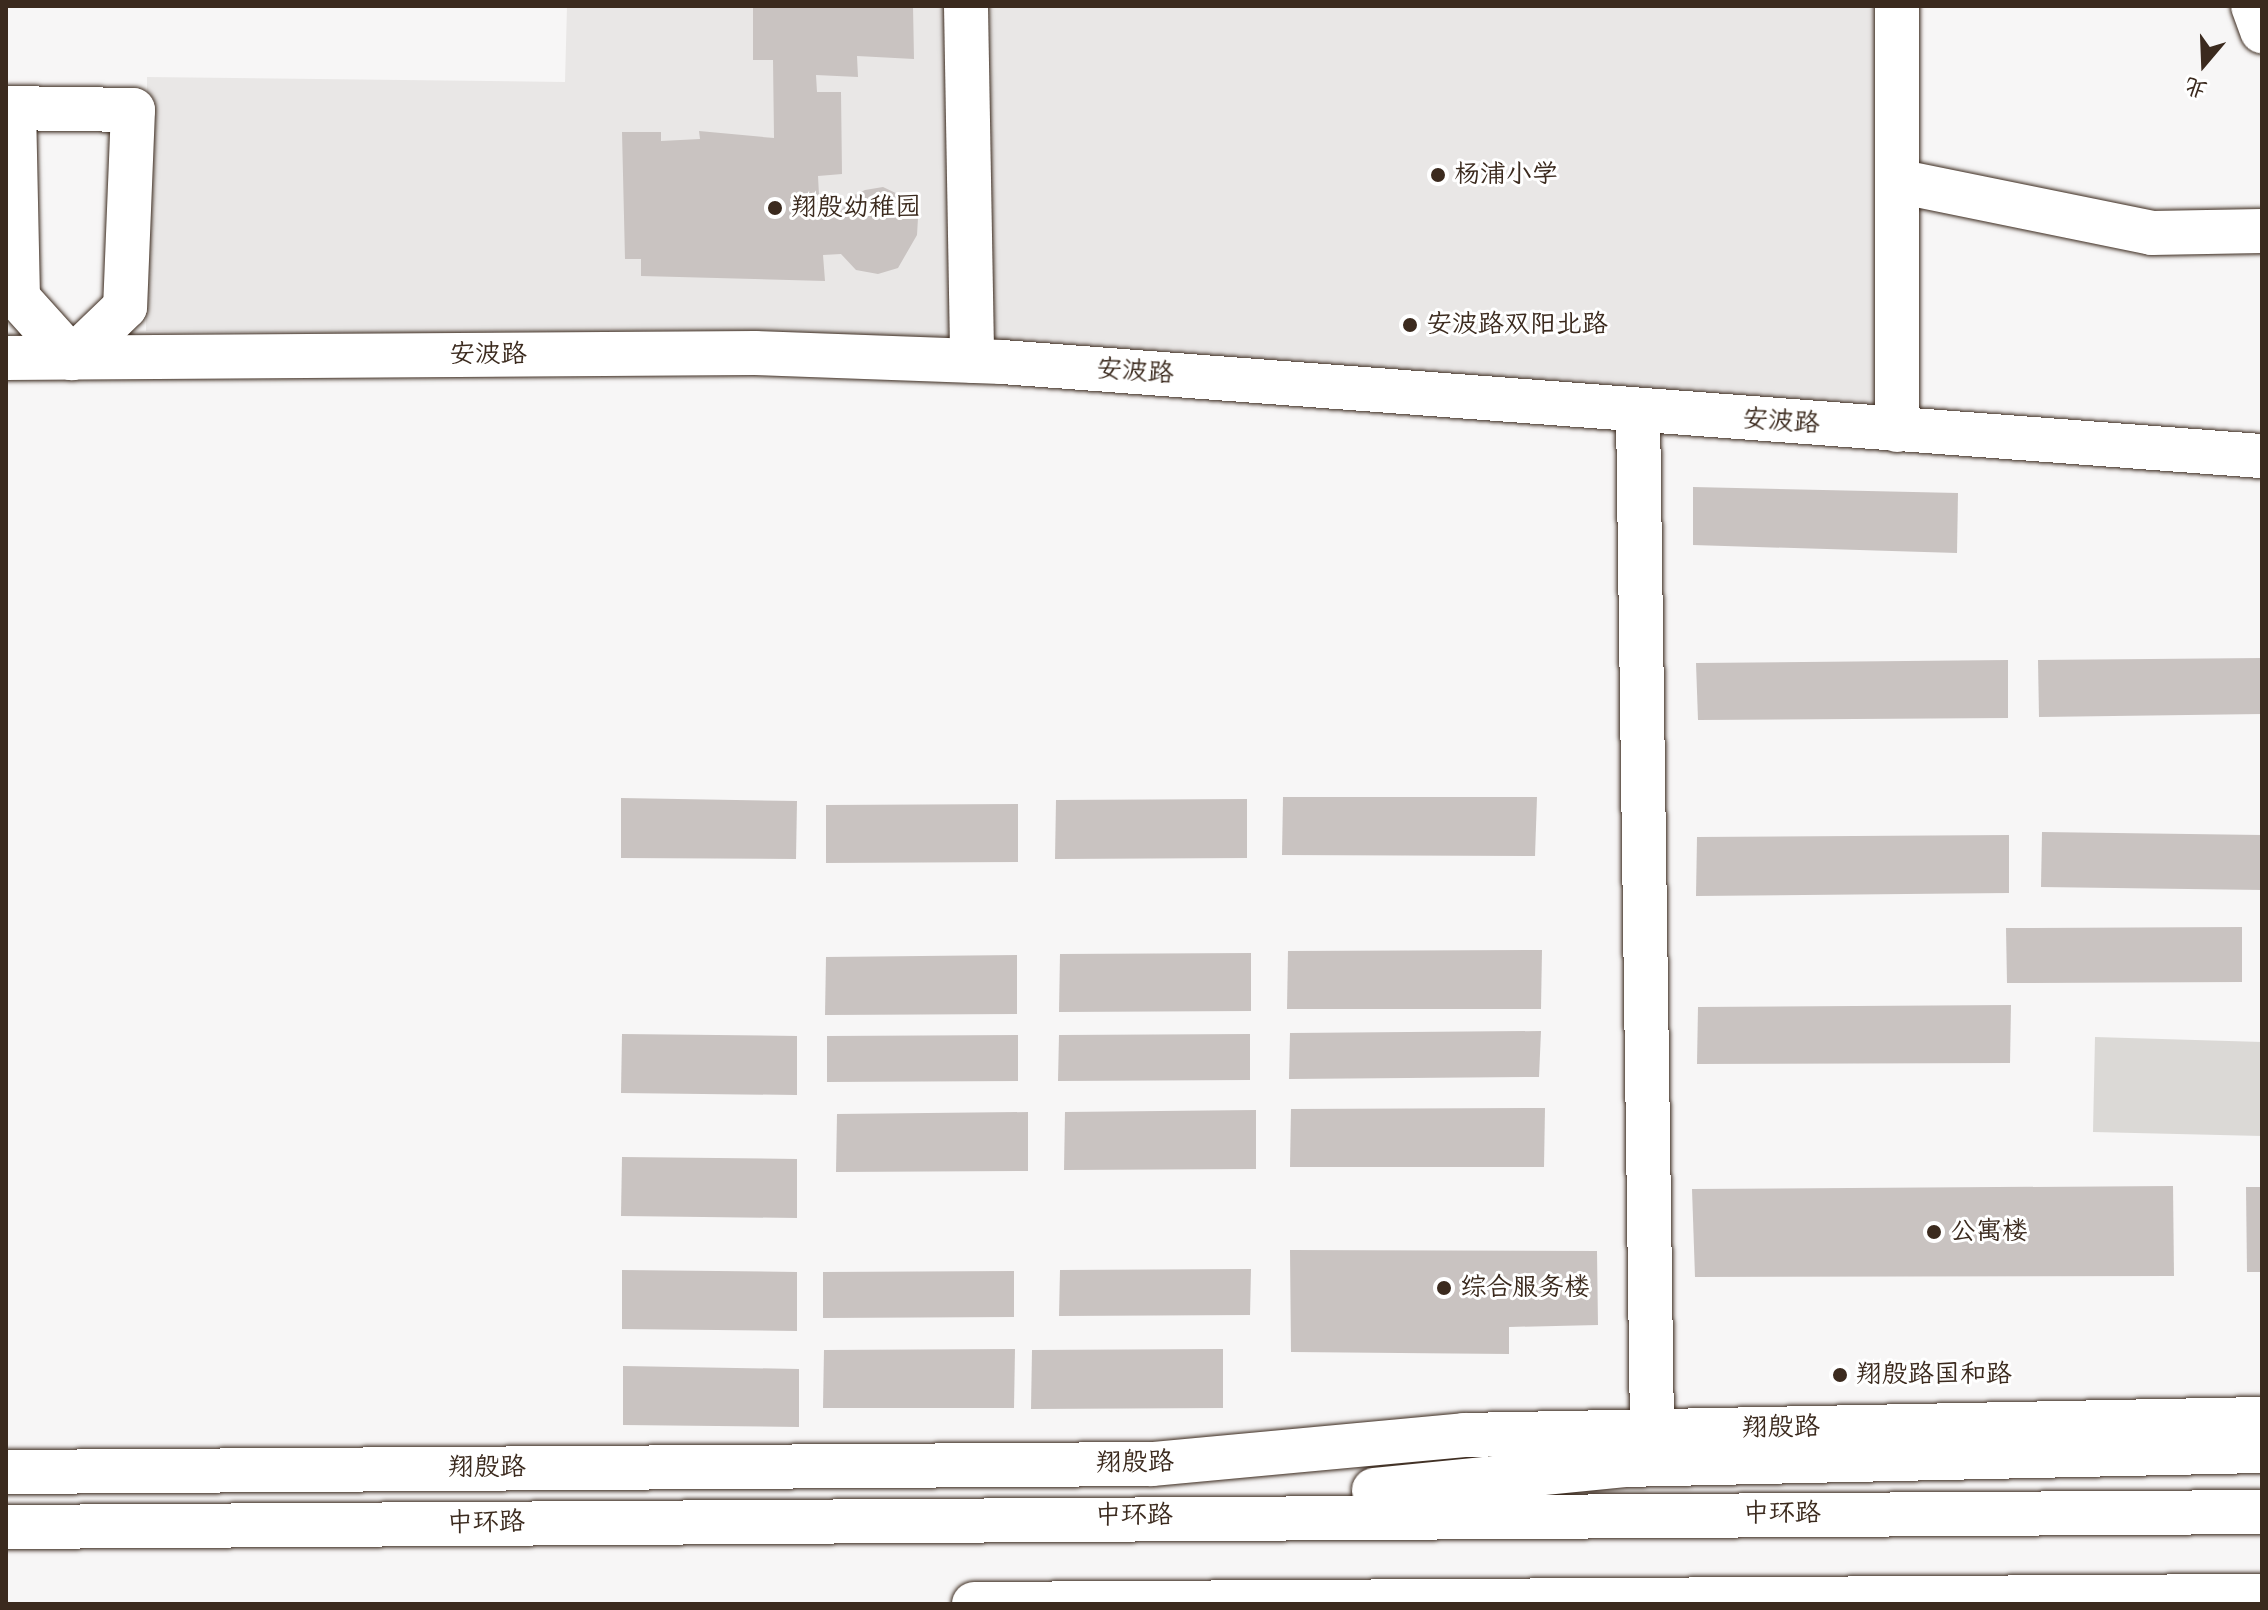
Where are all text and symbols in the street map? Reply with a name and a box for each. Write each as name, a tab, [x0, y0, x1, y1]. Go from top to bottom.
north arrow	[2164, 24, 2244, 104]
text: 北	[2181, 71, 2211, 104]
place label: 杨浦小学	[1454, 159, 1558, 191]
marker: 杨浦小学	[1429, 166, 1447, 184]
place label: 翔殷幼稚园	[791, 192, 921, 224]
marker: 翔殷幼稚园	[766, 199, 784, 217]
place label: 安波路双阳北路	[1426, 309, 1608, 341]
marker: 安波路双阳北路	[1401, 316, 1419, 334]
street label: 安波路	[449, 339, 527, 371]
street label: 安波路	[1095, 354, 1175, 390]
street label: 安波路	[1741, 404, 1821, 440]
place label: 公寓楼	[1950, 1216, 2028, 1248]
marker: 公寓楼	[1925, 1223, 1943, 1241]
place label: 综合服务楼	[1460, 1272, 1590, 1304]
marker: 综合服务楼	[1435, 1279, 1453, 1297]
place label: 翔殷路国和路	[1856, 1359, 2012, 1391]
marker: 翔殷路国和路	[1831, 1366, 1849, 1384]
street label: 翔殷路	[1742, 1412, 1820, 1444]
street label: 翔殷路	[1096, 1447, 1174, 1479]
street label: 翔殷路	[448, 1452, 526, 1484]
street label: 中环路	[1743, 1498, 1821, 1530]
street label: 中环路	[1095, 1500, 1173, 1532]
street label: 中环路	[447, 1507, 525, 1539]

